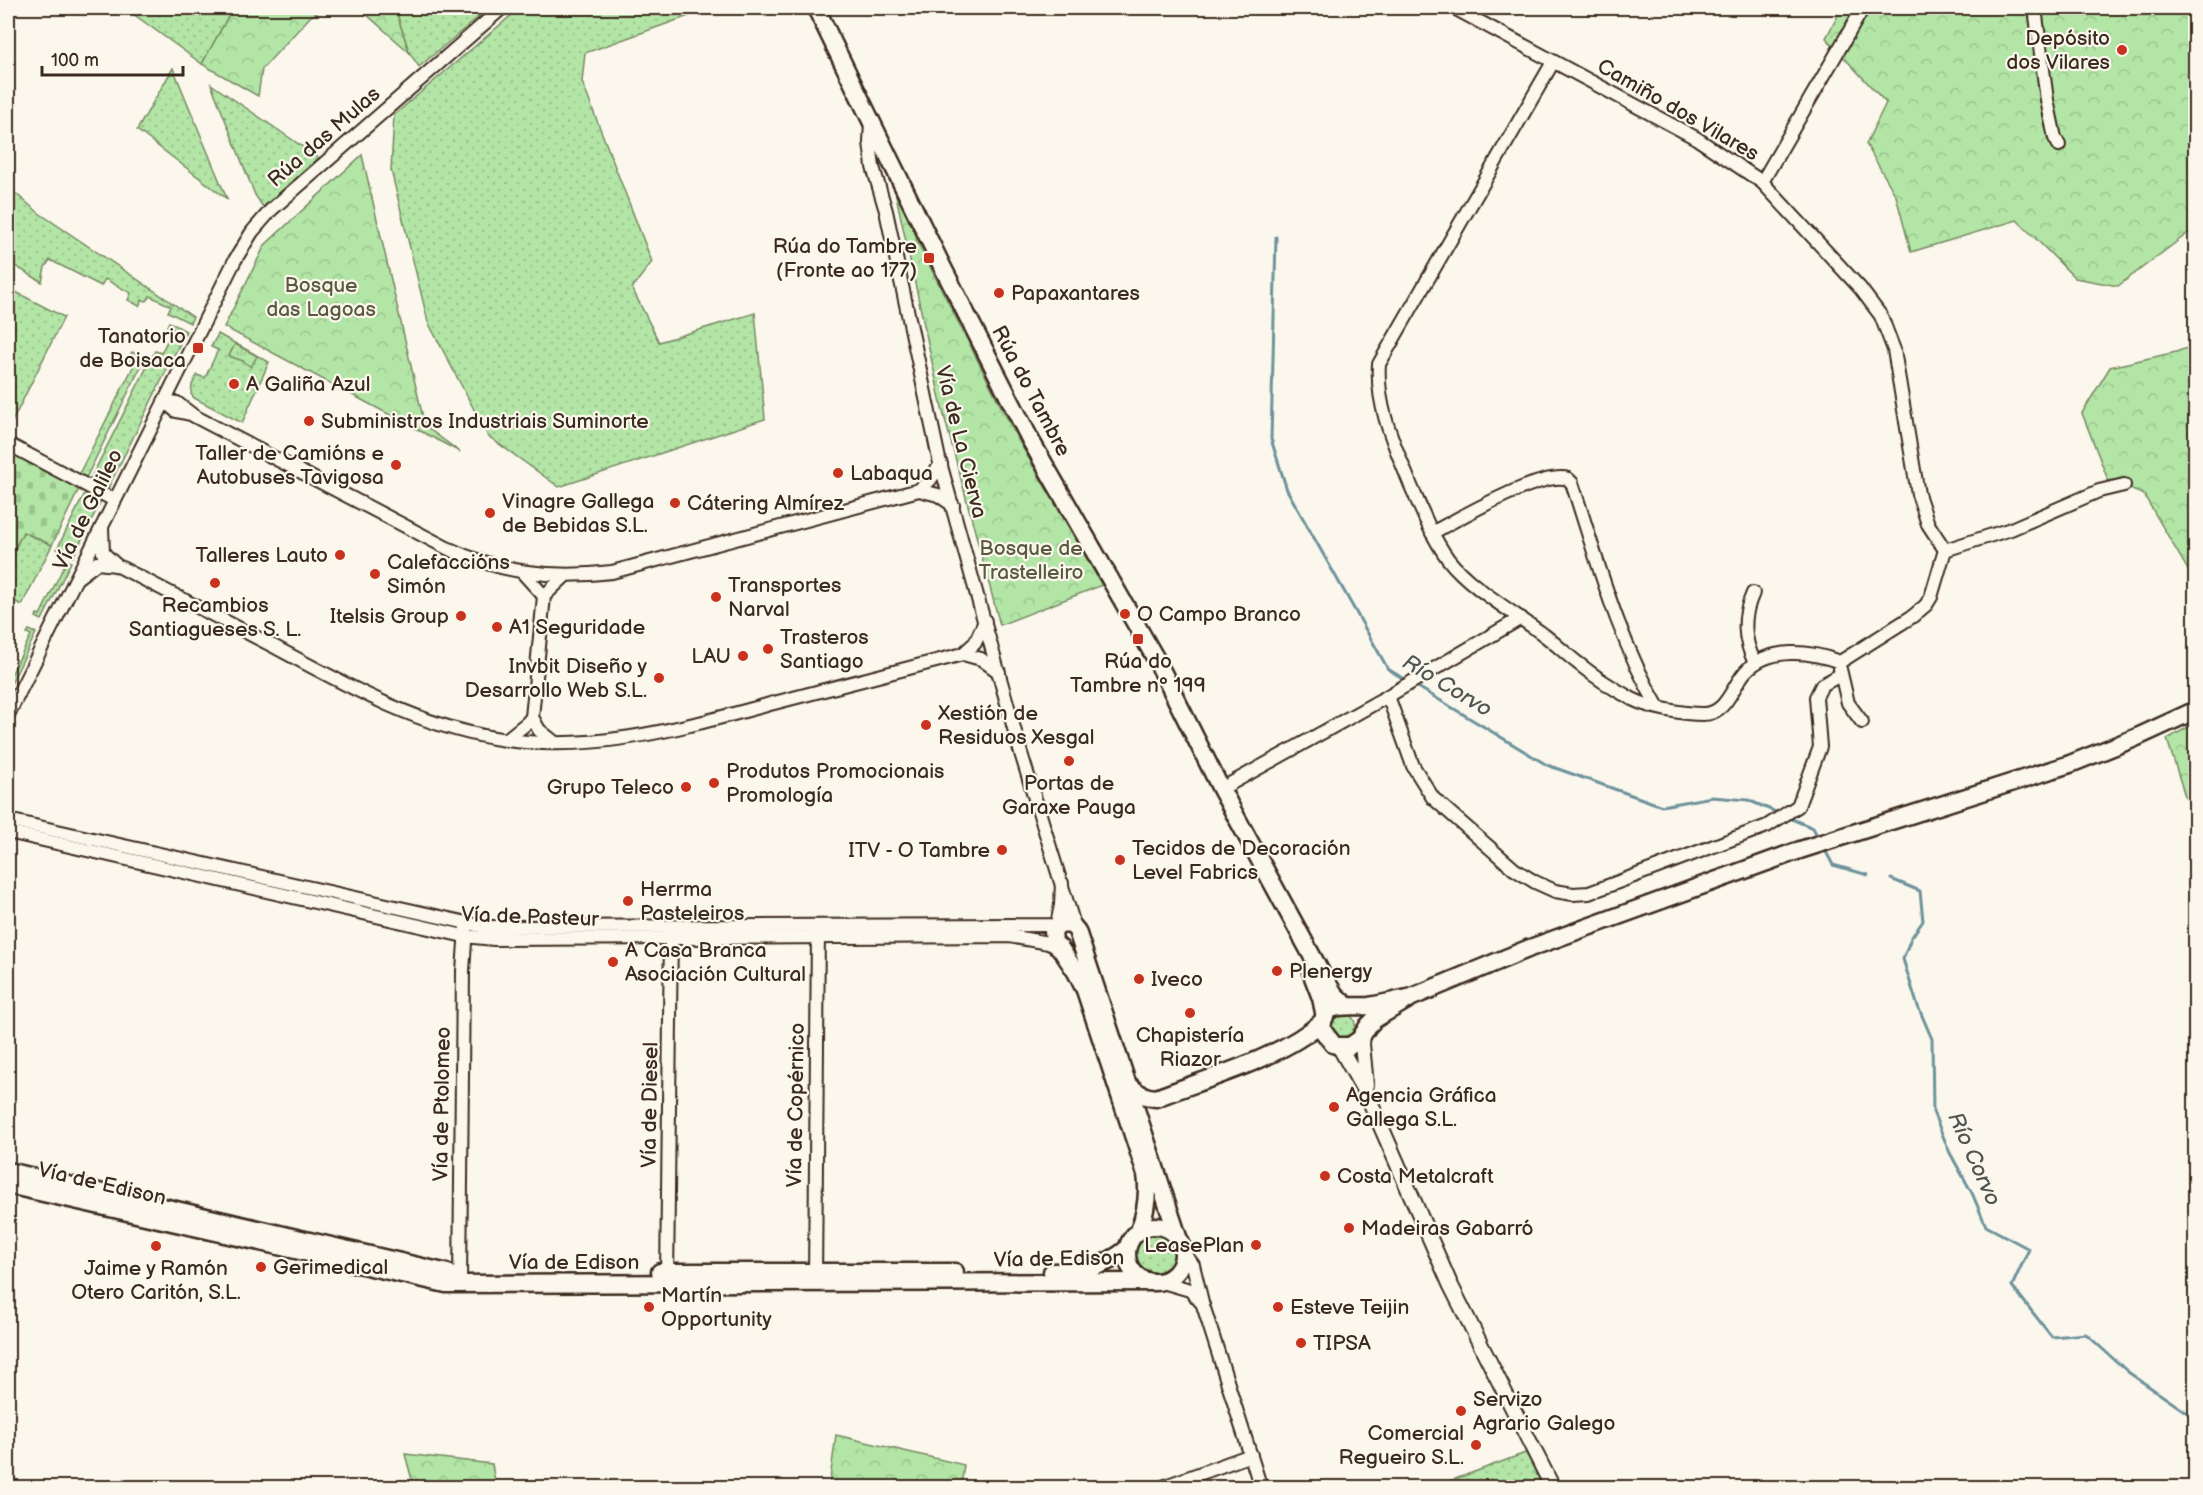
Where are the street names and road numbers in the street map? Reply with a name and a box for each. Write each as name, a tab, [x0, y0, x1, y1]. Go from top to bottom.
street label: Camiño dos Vilares	[1593, 54, 1763, 166]
street label: Rúa das Mulas	[263, 81, 385, 193]
street label: Rúa do Tambre	[986, 321, 1076, 461]
street label: Vía de La Cierva	[930, 363, 992, 521]
street label: Vía de Galileo	[48, 445, 128, 575]
street label: Vía de Pasteur	[461, 902, 600, 932]
street label: Vía de Copérnico	[782, 1022, 810, 1188]
street label: Vía de Ptolomeo	[428, 1026, 456, 1182]
street label: Vía de Diesel	[636, 1042, 664, 1168]
street label: Vía de Edison	[36, 1157, 168, 1211]
street label: Vía de Edison	[993, 1245, 1125, 1273]
street label: Vía de Edison	[509, 1250, 639, 1275]

